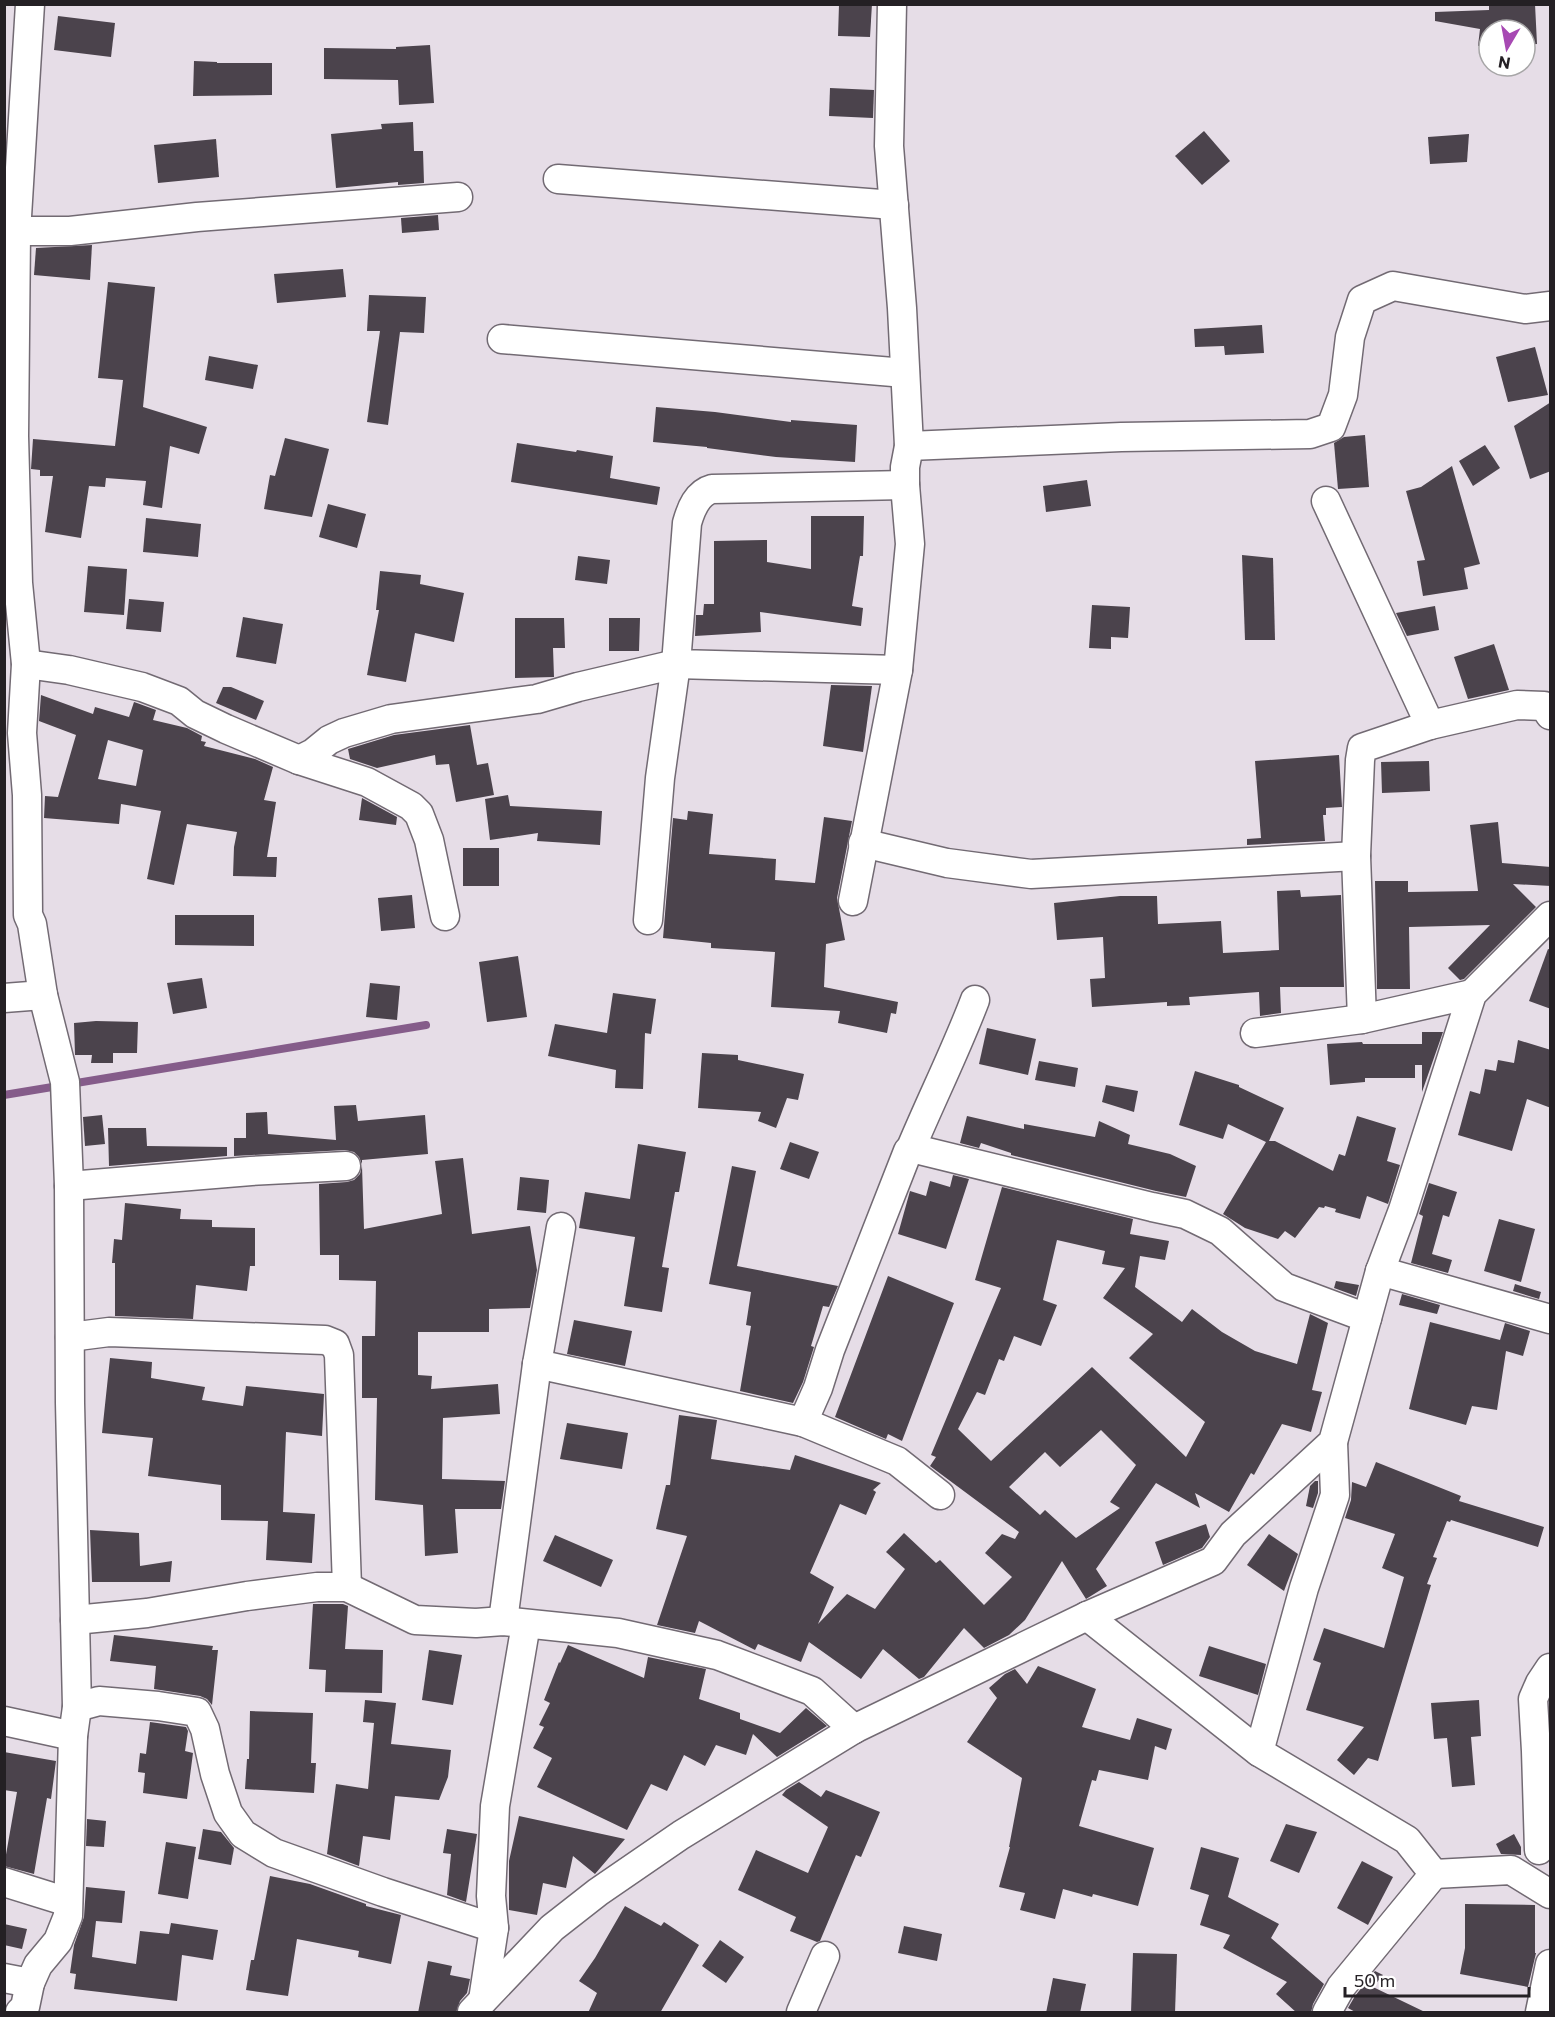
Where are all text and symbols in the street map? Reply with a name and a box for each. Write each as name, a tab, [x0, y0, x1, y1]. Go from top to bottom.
north arrow	[1477, 18, 1537, 78]
text: N	[1497, 53, 1512, 74]
scale bar	[1345, 1960, 1530, 1998]
text: 50 m	[1354, 1969, 1395, 1991]

